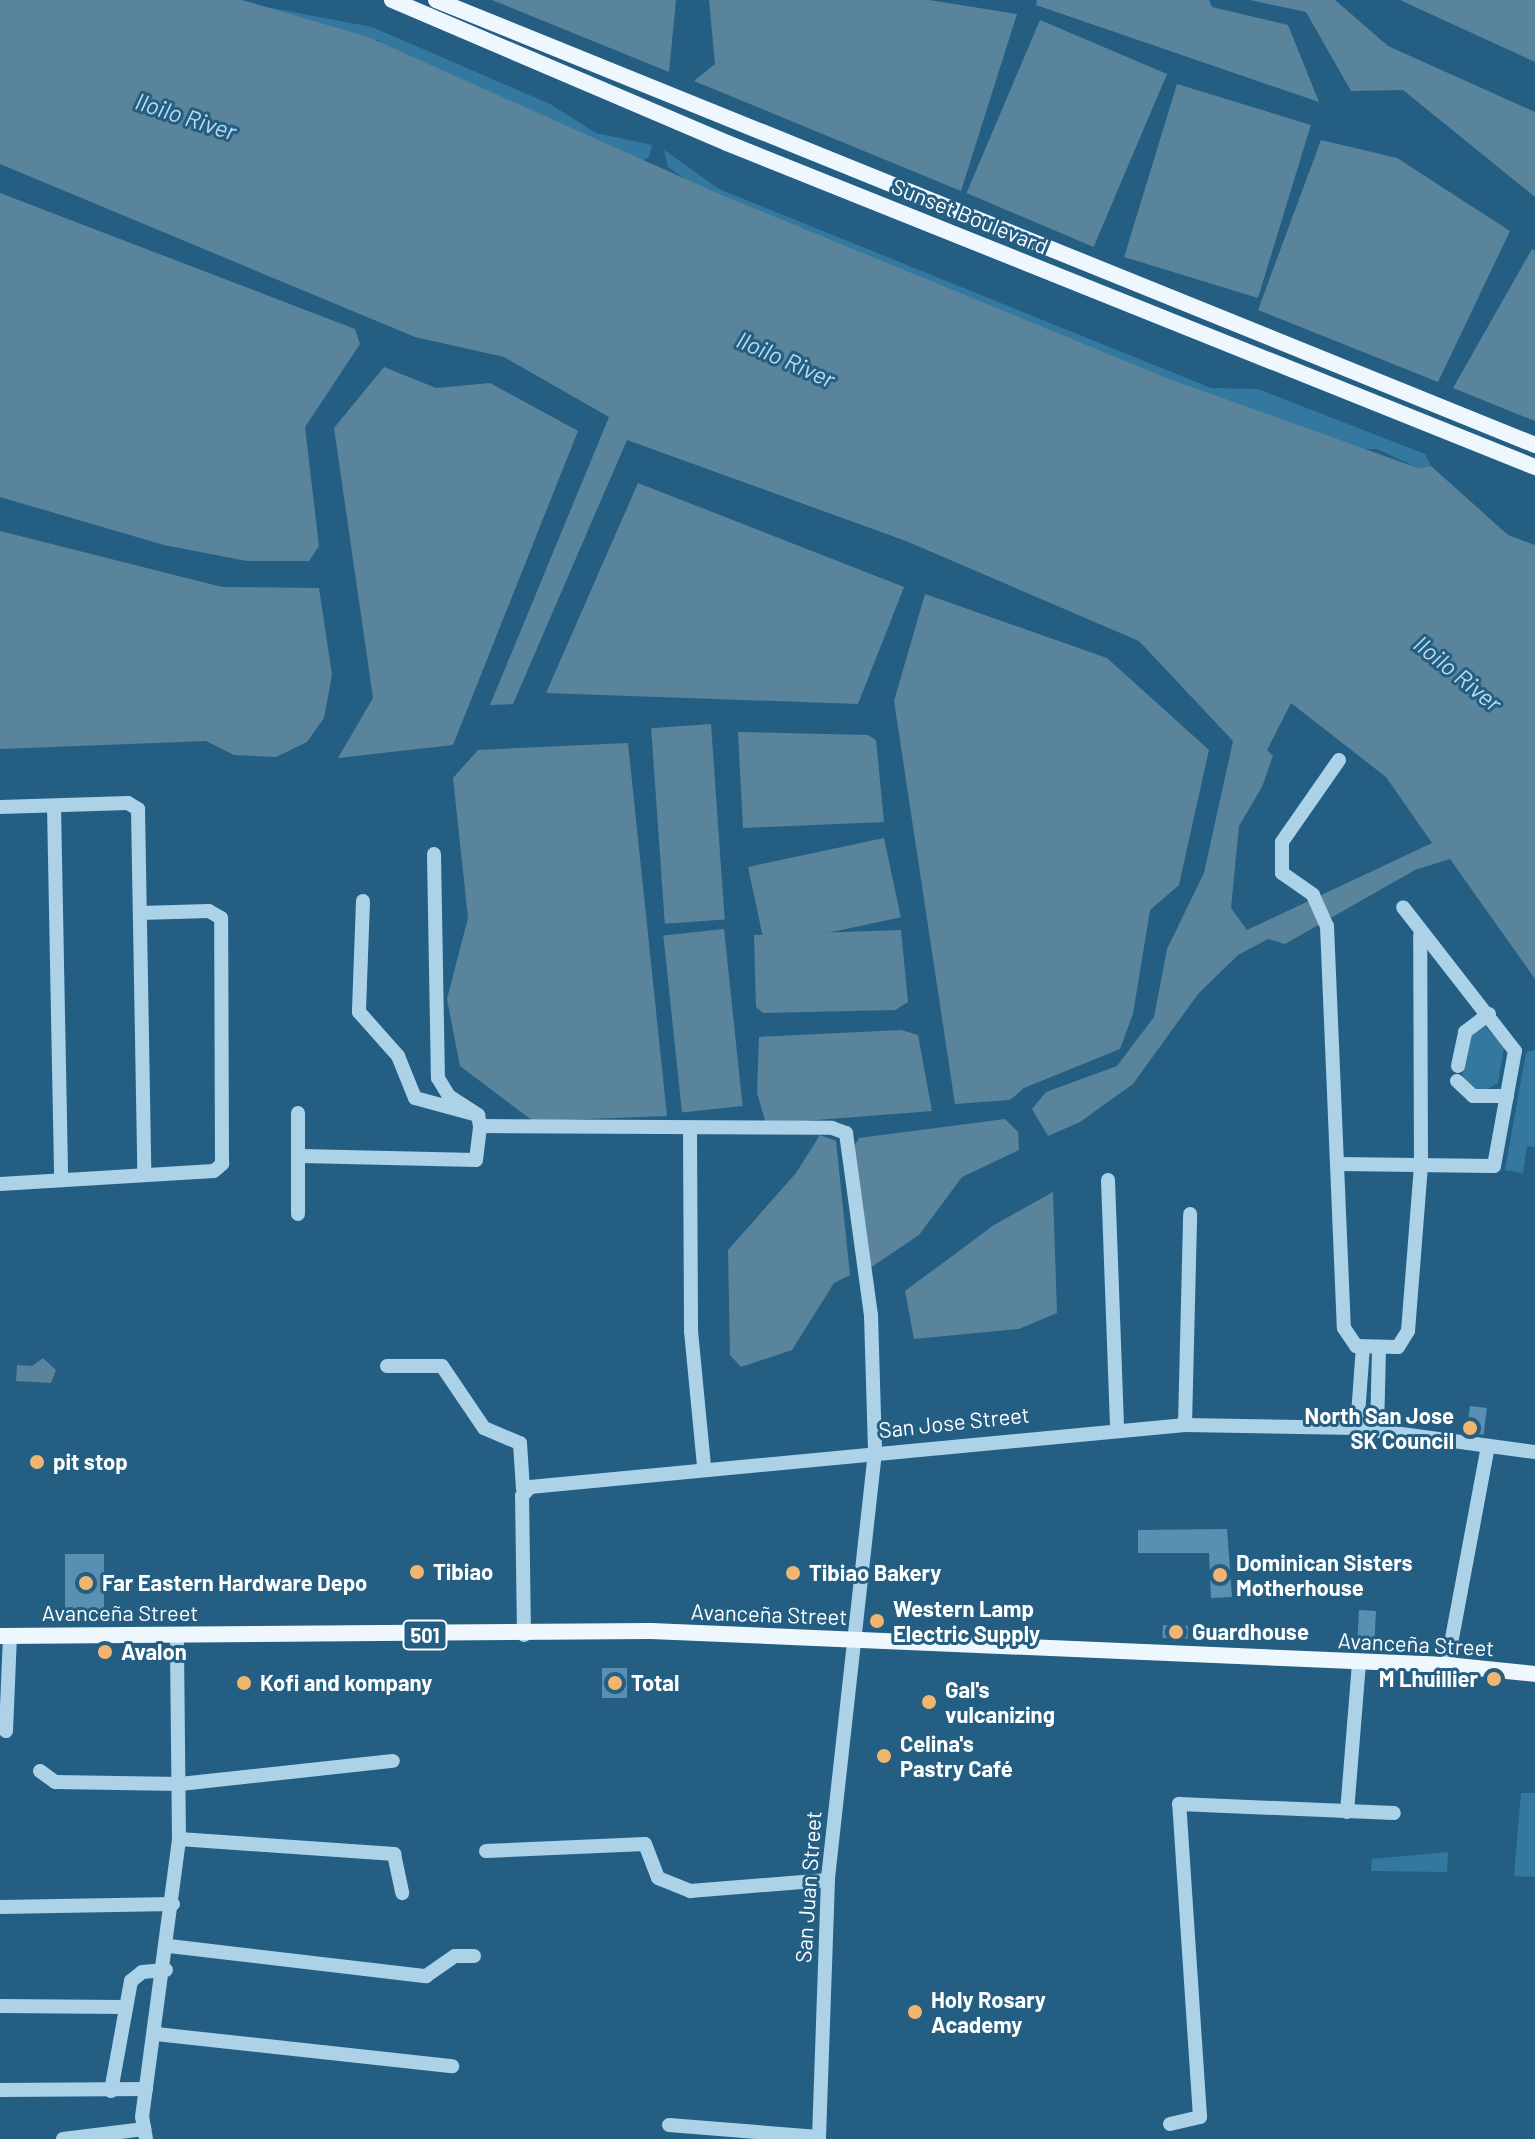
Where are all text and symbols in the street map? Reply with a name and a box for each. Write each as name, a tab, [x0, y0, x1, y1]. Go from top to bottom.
water label: Iloilo River	[132, 86, 240, 146]
street label: Sunset Boulevard	[888, 173, 1052, 259]
water label: Iloilo River	[732, 325, 840, 393]
water label: Iloilo River	[1408, 629, 1508, 717]
street label: San Jose Street	[877, 1401, 1031, 1443]
place label: North San Jose SK Council	[1305, 1402, 1454, 1454]
marker: North San Jose SK Council	[1461, 1419, 1479, 1437]
place label: pit stop	[53, 1449, 128, 1475]
marker: pit stop	[28, 1453, 46, 1471]
place label: Dominican Sisters Motherhouse	[1236, 1549, 1413, 1600]
place label: Tibiao	[433, 1559, 493, 1585]
place label: Tibiao Bakery	[809, 1560, 941, 1586]
marker: Tibiao	[408, 1563, 426, 1581]
marker: Tibiao Bakery	[784, 1564, 802, 1582]
marker: Dominican Sisters Motherhouse	[1211, 1566, 1229, 1584]
place label: Far Eastern Hardware Depo	[102, 1570, 367, 1596]
marker: Far Eastern Hardware Depo	[77, 1574, 95, 1592]
place label: Western Lamp Electric Supply	[893, 1595, 1040, 1646]
street label: Avanceña Street	[690, 1598, 848, 1630]
street label: Avanceña Street	[42, 1600, 198, 1626]
marker: Western Lamp Electric Supply	[868, 1612, 886, 1630]
road number: 501	[401, 1619, 449, 1651]
place label: Guardhouse	[1192, 1619, 1309, 1645]
marker: Guardhouse	[1167, 1623, 1185, 1641]
street label: Avanceña Street	[1337, 1627, 1495, 1661]
place label: Avalon	[121, 1639, 187, 1665]
marker: Avalon	[96, 1643, 114, 1661]
place label: M Lhuillier	[1379, 1666, 1478, 1692]
place label: Kofi and kompany	[260, 1670, 432, 1696]
place label: Total	[631, 1670, 679, 1696]
marker: M Lhuillier	[1485, 1670, 1503, 1688]
marker: Kofi and kompany	[235, 1674, 253, 1692]
marker: Total	[606, 1674, 624, 1692]
place label: Gal's vulcanizing	[945, 1676, 1055, 1728]
marker: Gal's vulcanizing	[920, 1693, 938, 1711]
place label: Celina's Pastry Café	[900, 1730, 1013, 1782]
marker: Celina's Pastry Café	[875, 1747, 893, 1765]
street label: San Juan Street	[790, 1810, 826, 1964]
place label: Holy Rosary Academy	[931, 1986, 1046, 2038]
marker: Holy Rosary Academy	[906, 2003, 924, 2021]

